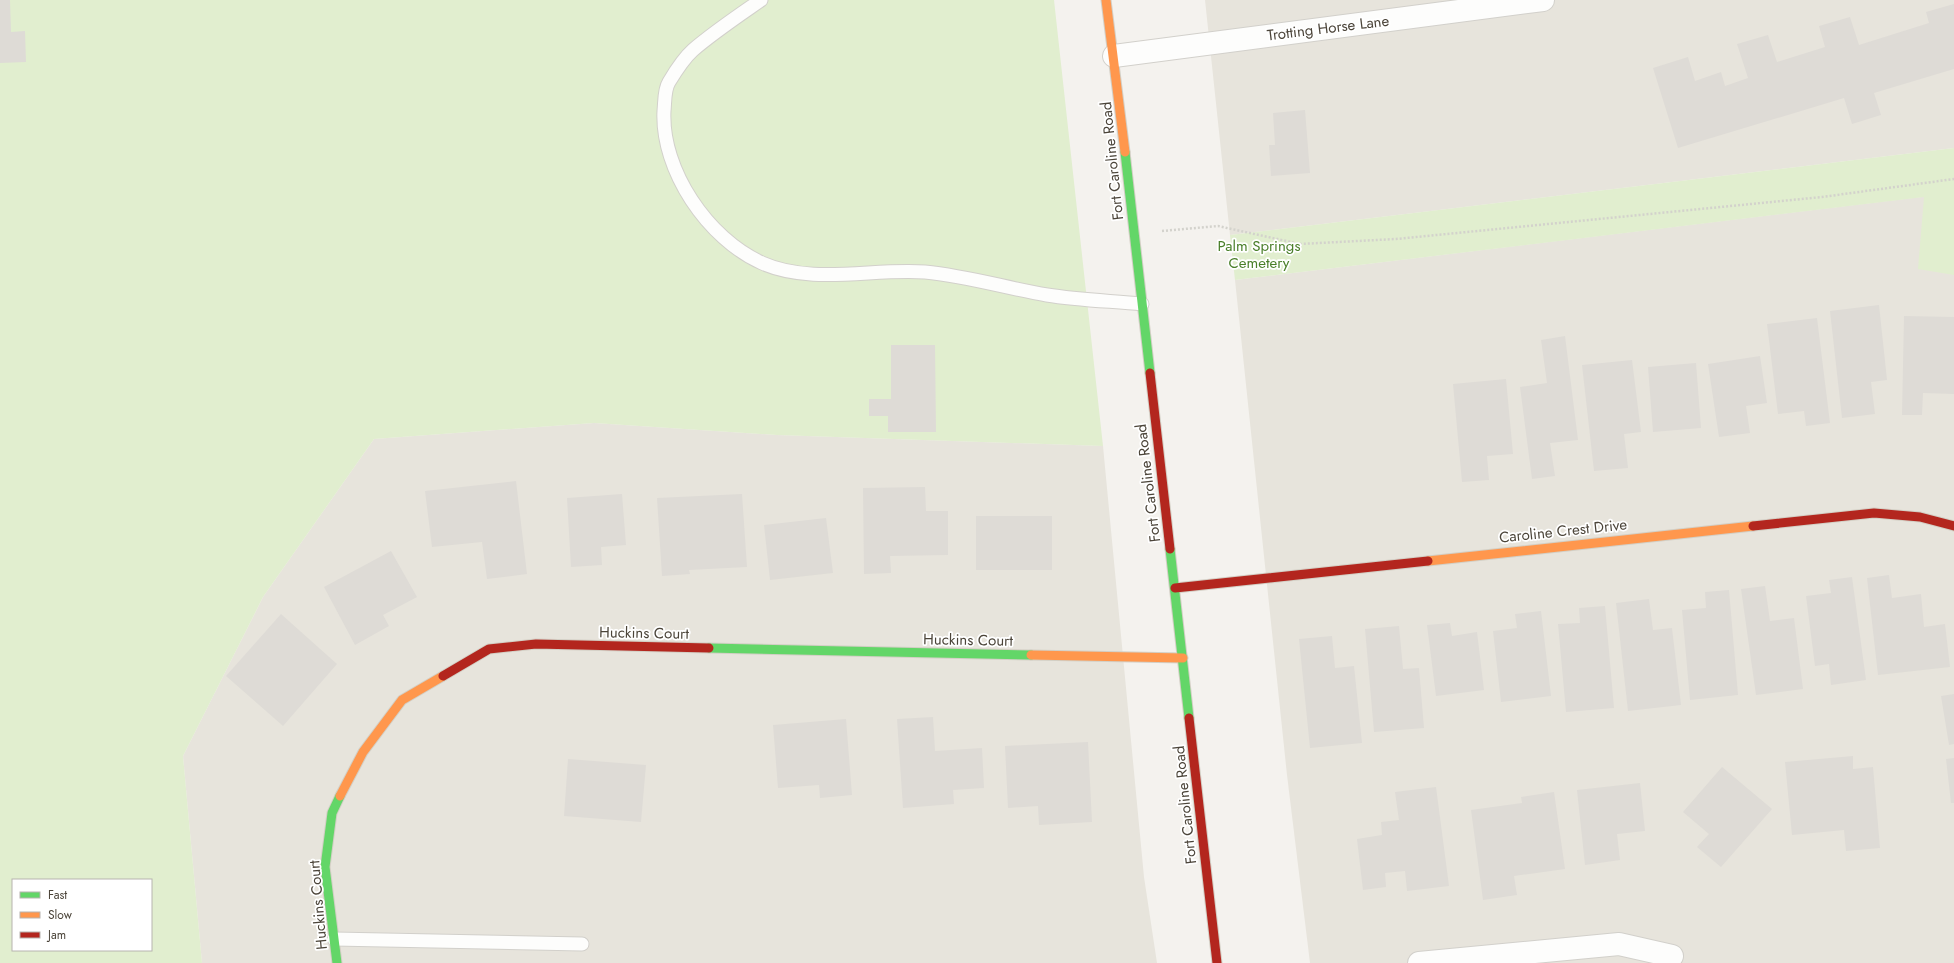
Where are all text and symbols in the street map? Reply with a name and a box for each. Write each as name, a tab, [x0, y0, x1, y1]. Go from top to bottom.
street label: Trotting Horse Lane	[1266, 10, 1391, 46]
street label: Fort Caroline Road	[1095, 101, 1129, 221]
park label: Palm Springs Cemetery	[1218, 235, 1300, 274]
street label: Fort Caroline Road	[1130, 423, 1166, 543]
street label: Caroline Crest Drive	[1498, 513, 1628, 549]
street label: Huckins Court	[599, 621, 689, 645]
street label: Huckins Court	[923, 628, 1013, 652]
street label: Fort Caroline Road	[1168, 745, 1202, 865]
street label: Huckins Court	[303, 859, 333, 951]
legend	[12, 879, 152, 951]
text: Fast	[48, 886, 67, 904]
text: Slow	[48, 906, 73, 924]
text: Jam	[46, 926, 66, 944]

